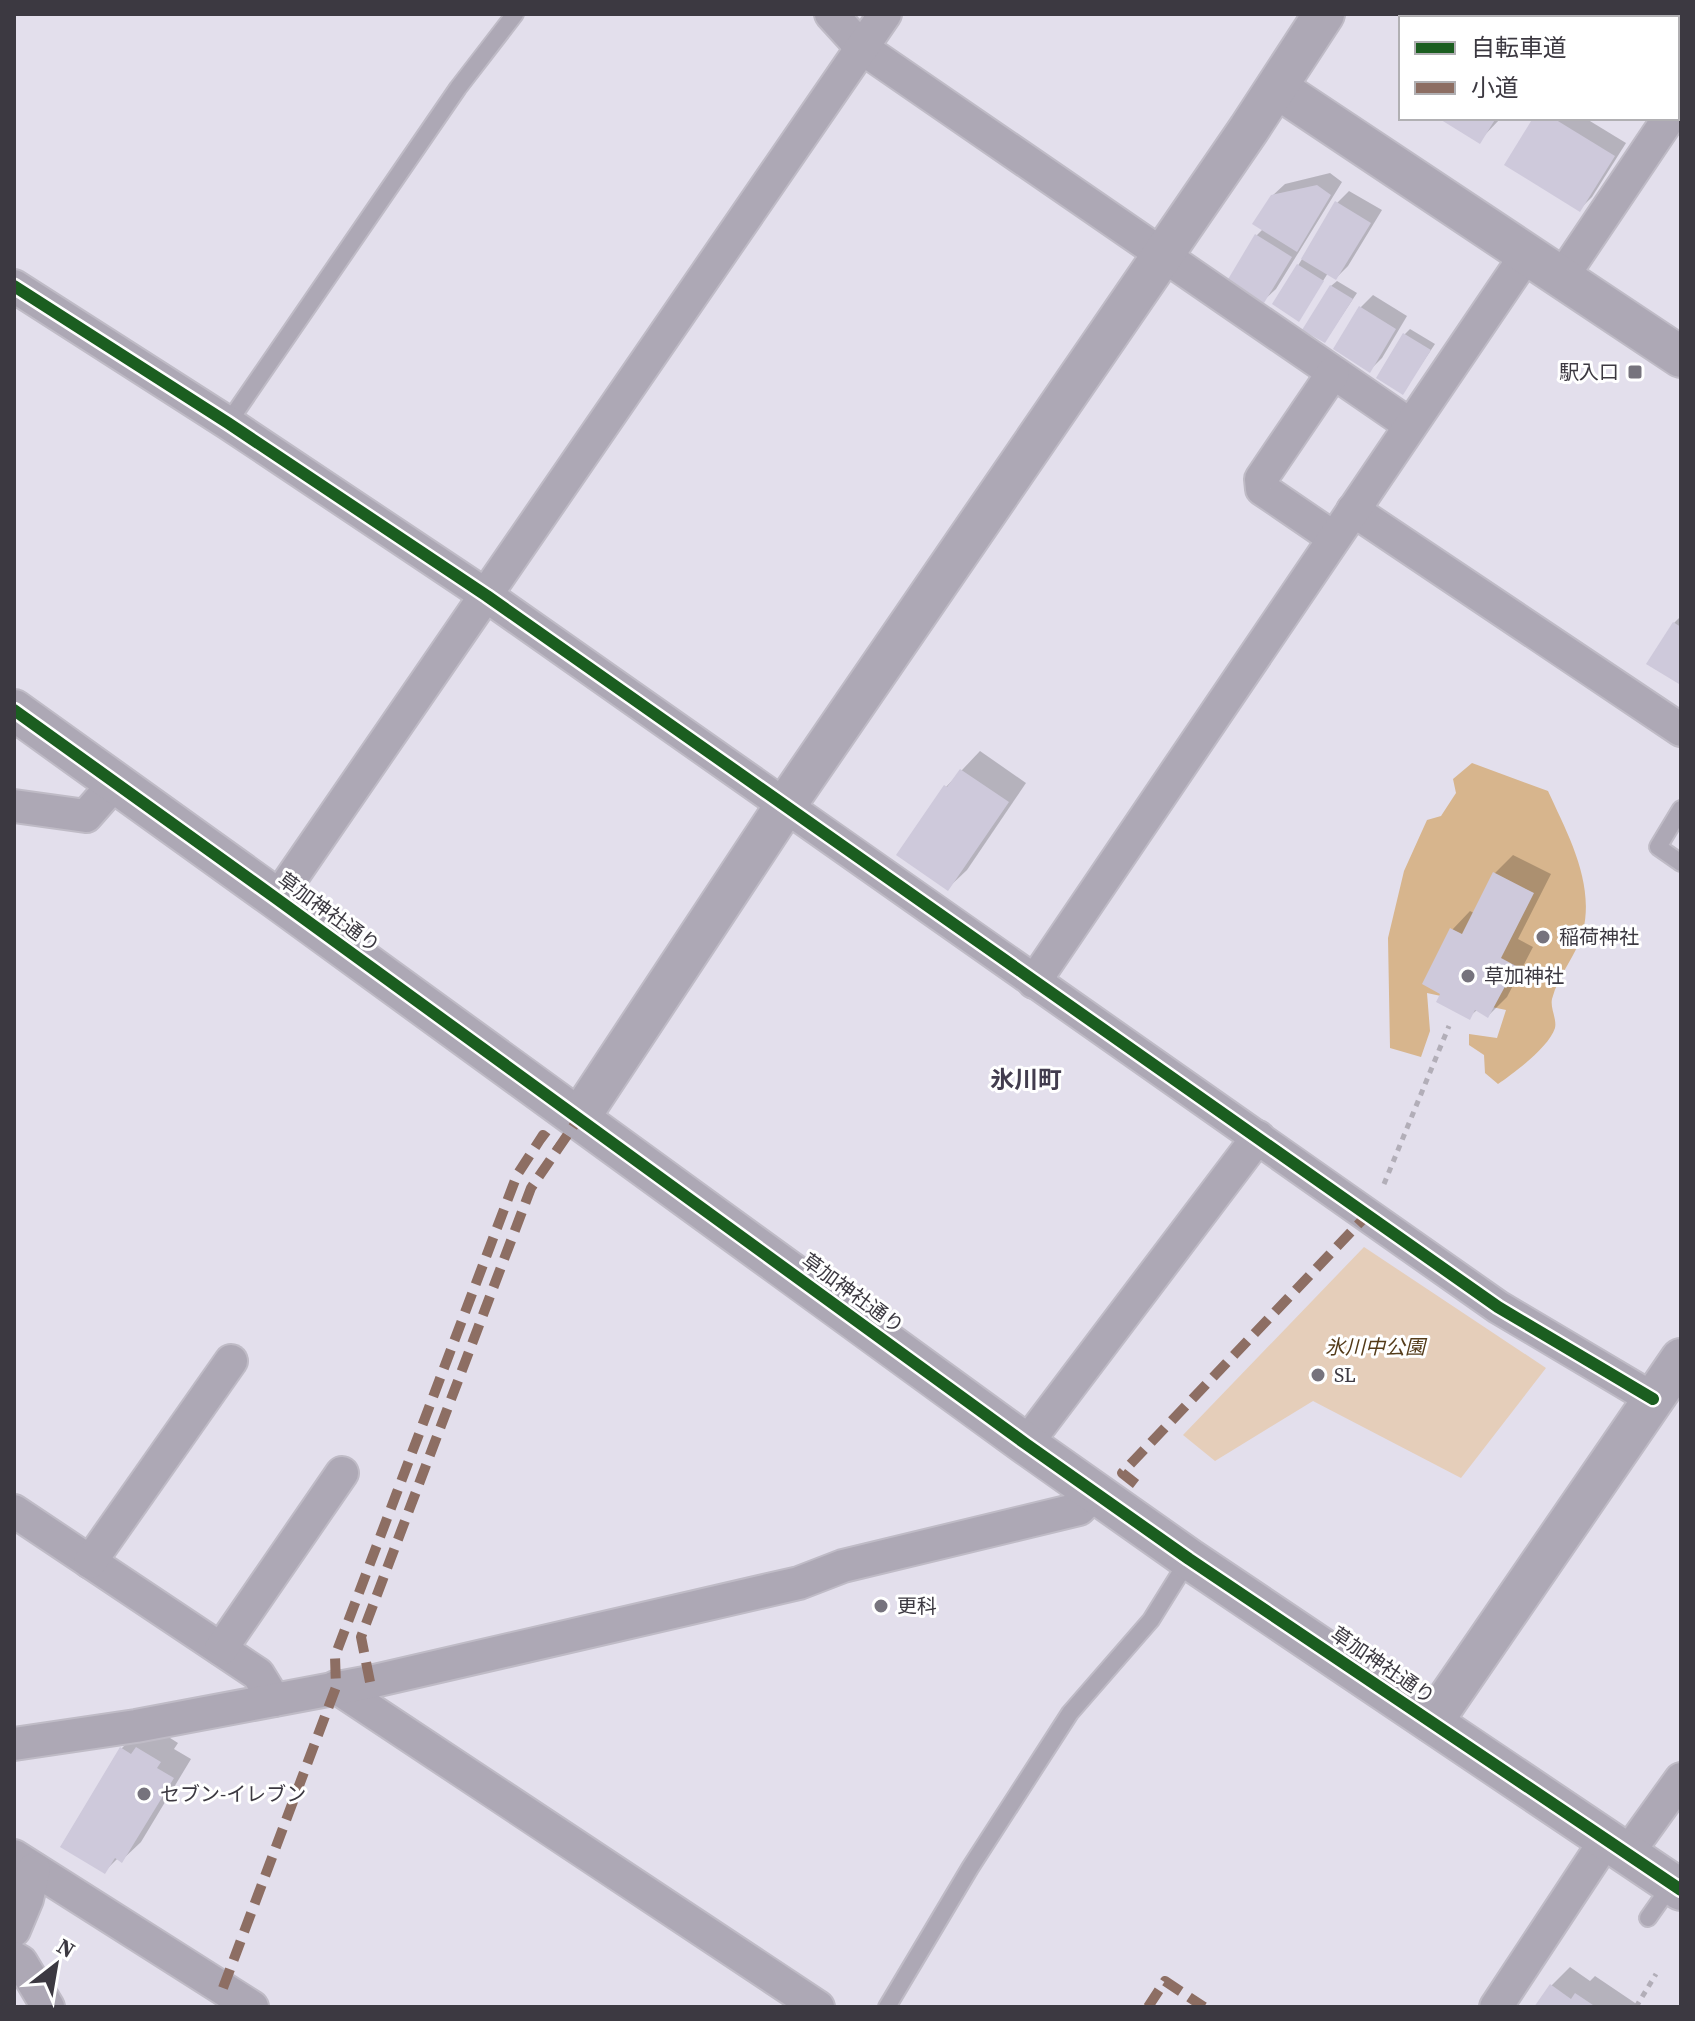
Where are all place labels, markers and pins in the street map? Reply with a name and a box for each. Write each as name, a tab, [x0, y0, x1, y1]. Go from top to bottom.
place label: 駅入口	[1559, 358, 1619, 386]
marker: 駅入口	[1626, 363, 1644, 381]
place label: 稲荷神社	[1559, 923, 1639, 951]
marker: 稲荷神社	[1534, 928, 1552, 946]
place label: 草加神社	[1484, 962, 1564, 990]
marker: 草加神社	[1459, 967, 1477, 985]
place label: SL	[1334, 1361, 1356, 1389]
marker: SL	[1309, 1366, 1327, 1384]
place label: 更科	[897, 1592, 937, 1620]
marker: 更科	[872, 1597, 890, 1615]
place label: セブン-イレブン	[160, 1780, 306, 1808]
marker: セブン-イレブン	[135, 1785, 153, 1803]

